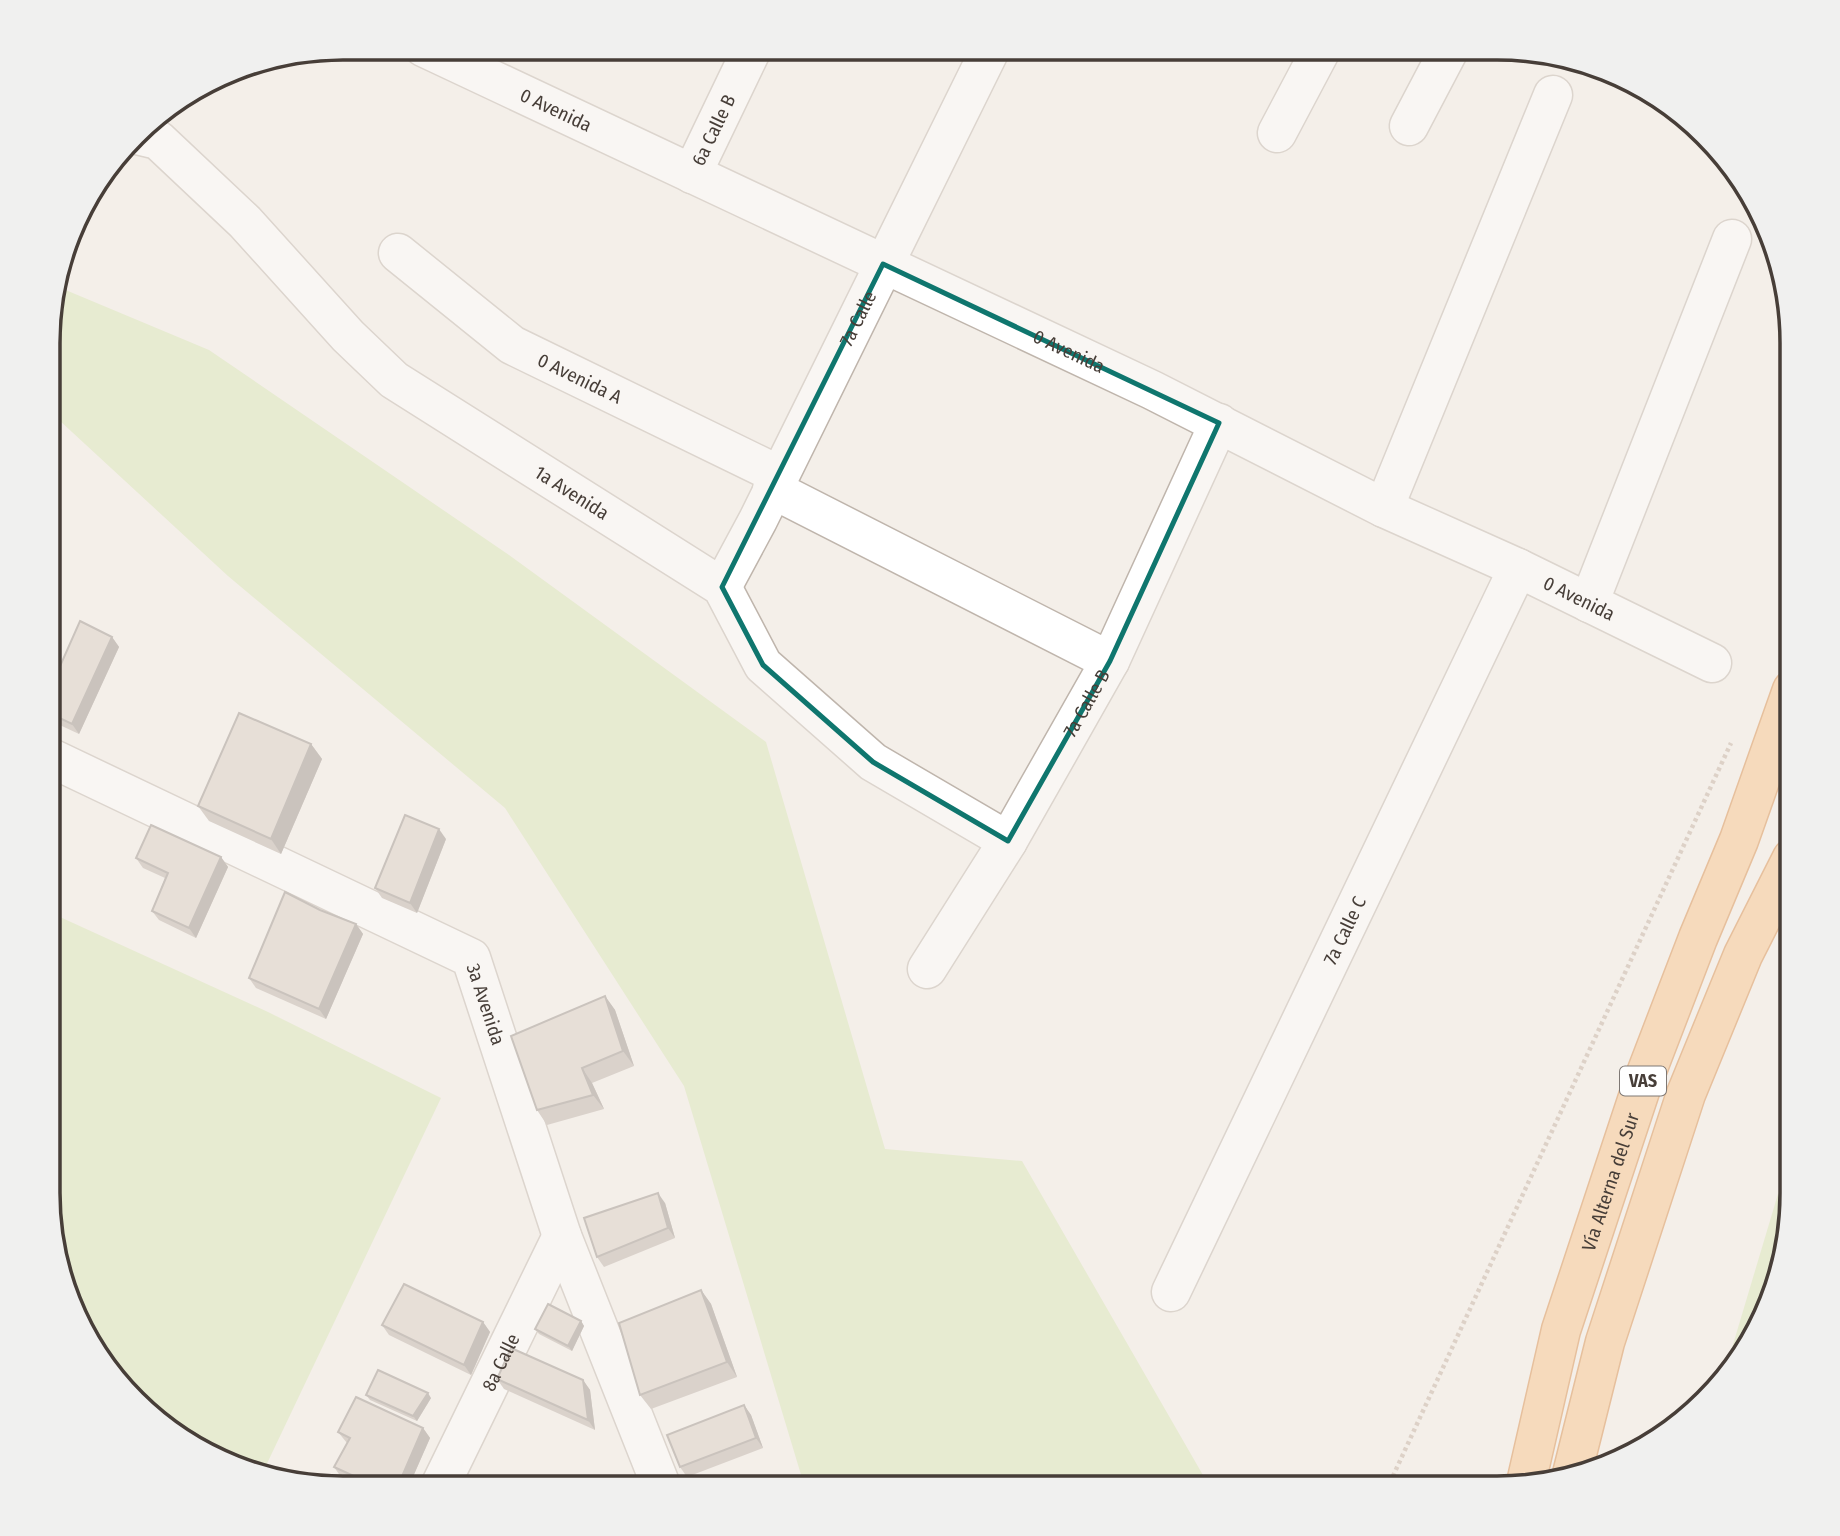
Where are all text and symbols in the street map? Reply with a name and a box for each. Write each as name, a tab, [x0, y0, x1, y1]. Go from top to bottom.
street label: 0 Avenida	[516, 83, 595, 137]
street label: 6a Calle B	[687, 91, 740, 169]
street label: 7a Calle	[835, 287, 881, 350]
street label: 0 Avenida	[1029, 325, 1108, 378]
street label: 0 Avenida A	[534, 348, 626, 409]
street label: 1a Avenida	[530, 461, 613, 525]
street label: 0 Avenida	[1540, 571, 1618, 626]
street label: 7a Calle B	[1058, 666, 1115, 741]
street label: 7a Calle C	[1319, 892, 1371, 968]
street label: 3a Avenida	[462, 961, 510, 1048]
road number: VAS	[1620, 1066, 1666, 1096]
street label: Vía Alterna del Sur	[1577, 1110, 1644, 1254]
street label: 8a Calle	[477, 1330, 525, 1395]

